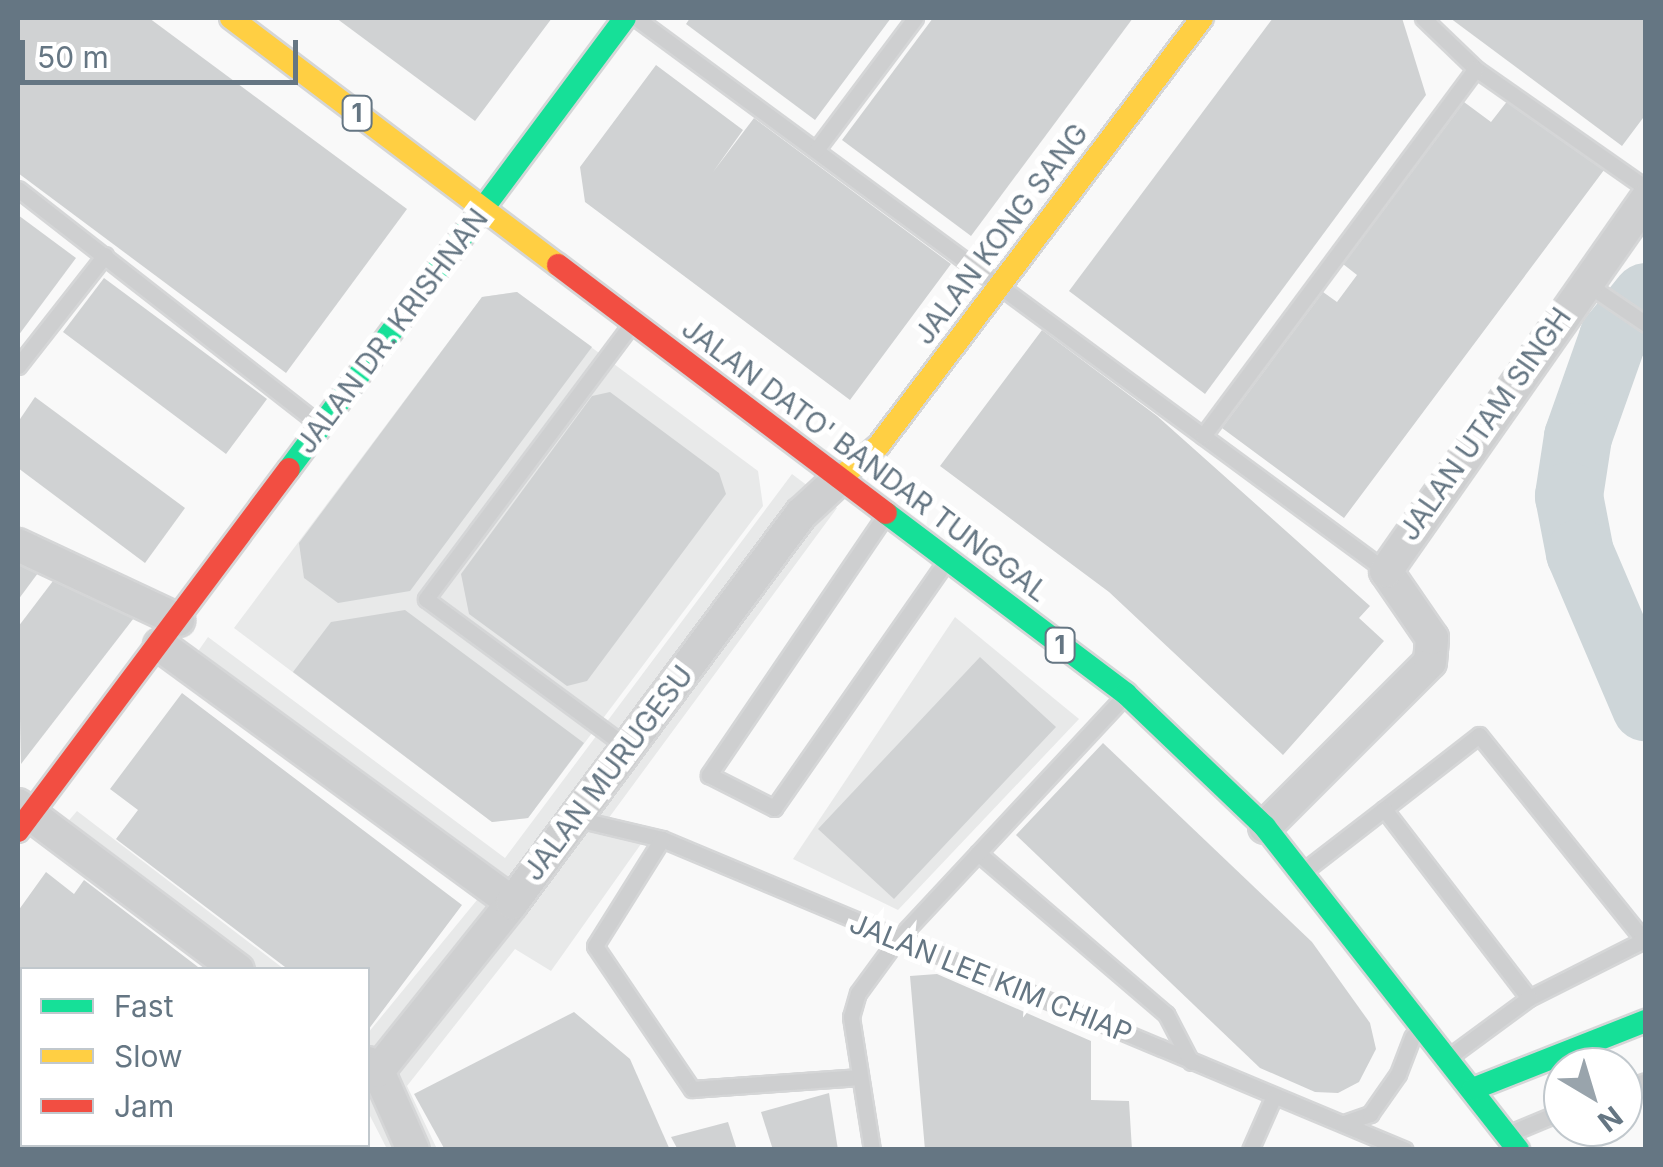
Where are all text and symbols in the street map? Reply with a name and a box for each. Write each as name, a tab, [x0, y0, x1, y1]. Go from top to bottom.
scale bar	[25, 20, 302, 82]
text: 50 m	[37, 39, 109, 75]
road number: 1	[340, 93, 374, 133]
street label: JALAN KONG SANG	[907, 117, 1095, 351]
street label: JALAN DR. KRISHNAN	[289, 202, 495, 460]
street label: JALAN UTAM SINGH	[1392, 301, 1578, 547]
street label: JALAN DATO' BANDAR TUNGGAL	[675, 311, 1055, 609]
road number: 1	[1042, 625, 1078, 665]
street label: JALAN MURUGESU	[516, 659, 700, 887]
street label: JALAN LEE KIM CHIAP	[845, 906, 1137, 1050]
legend	[20, 967, 370, 1147]
text: Fast	[114, 988, 173, 1024]
text: Slow	[114, 1038, 183, 1074]
north arrow	[1543, 1047, 1643, 1147]
text: Jam	[114, 1088, 174, 1124]
text: N	[1591, 1099, 1629, 1139]

